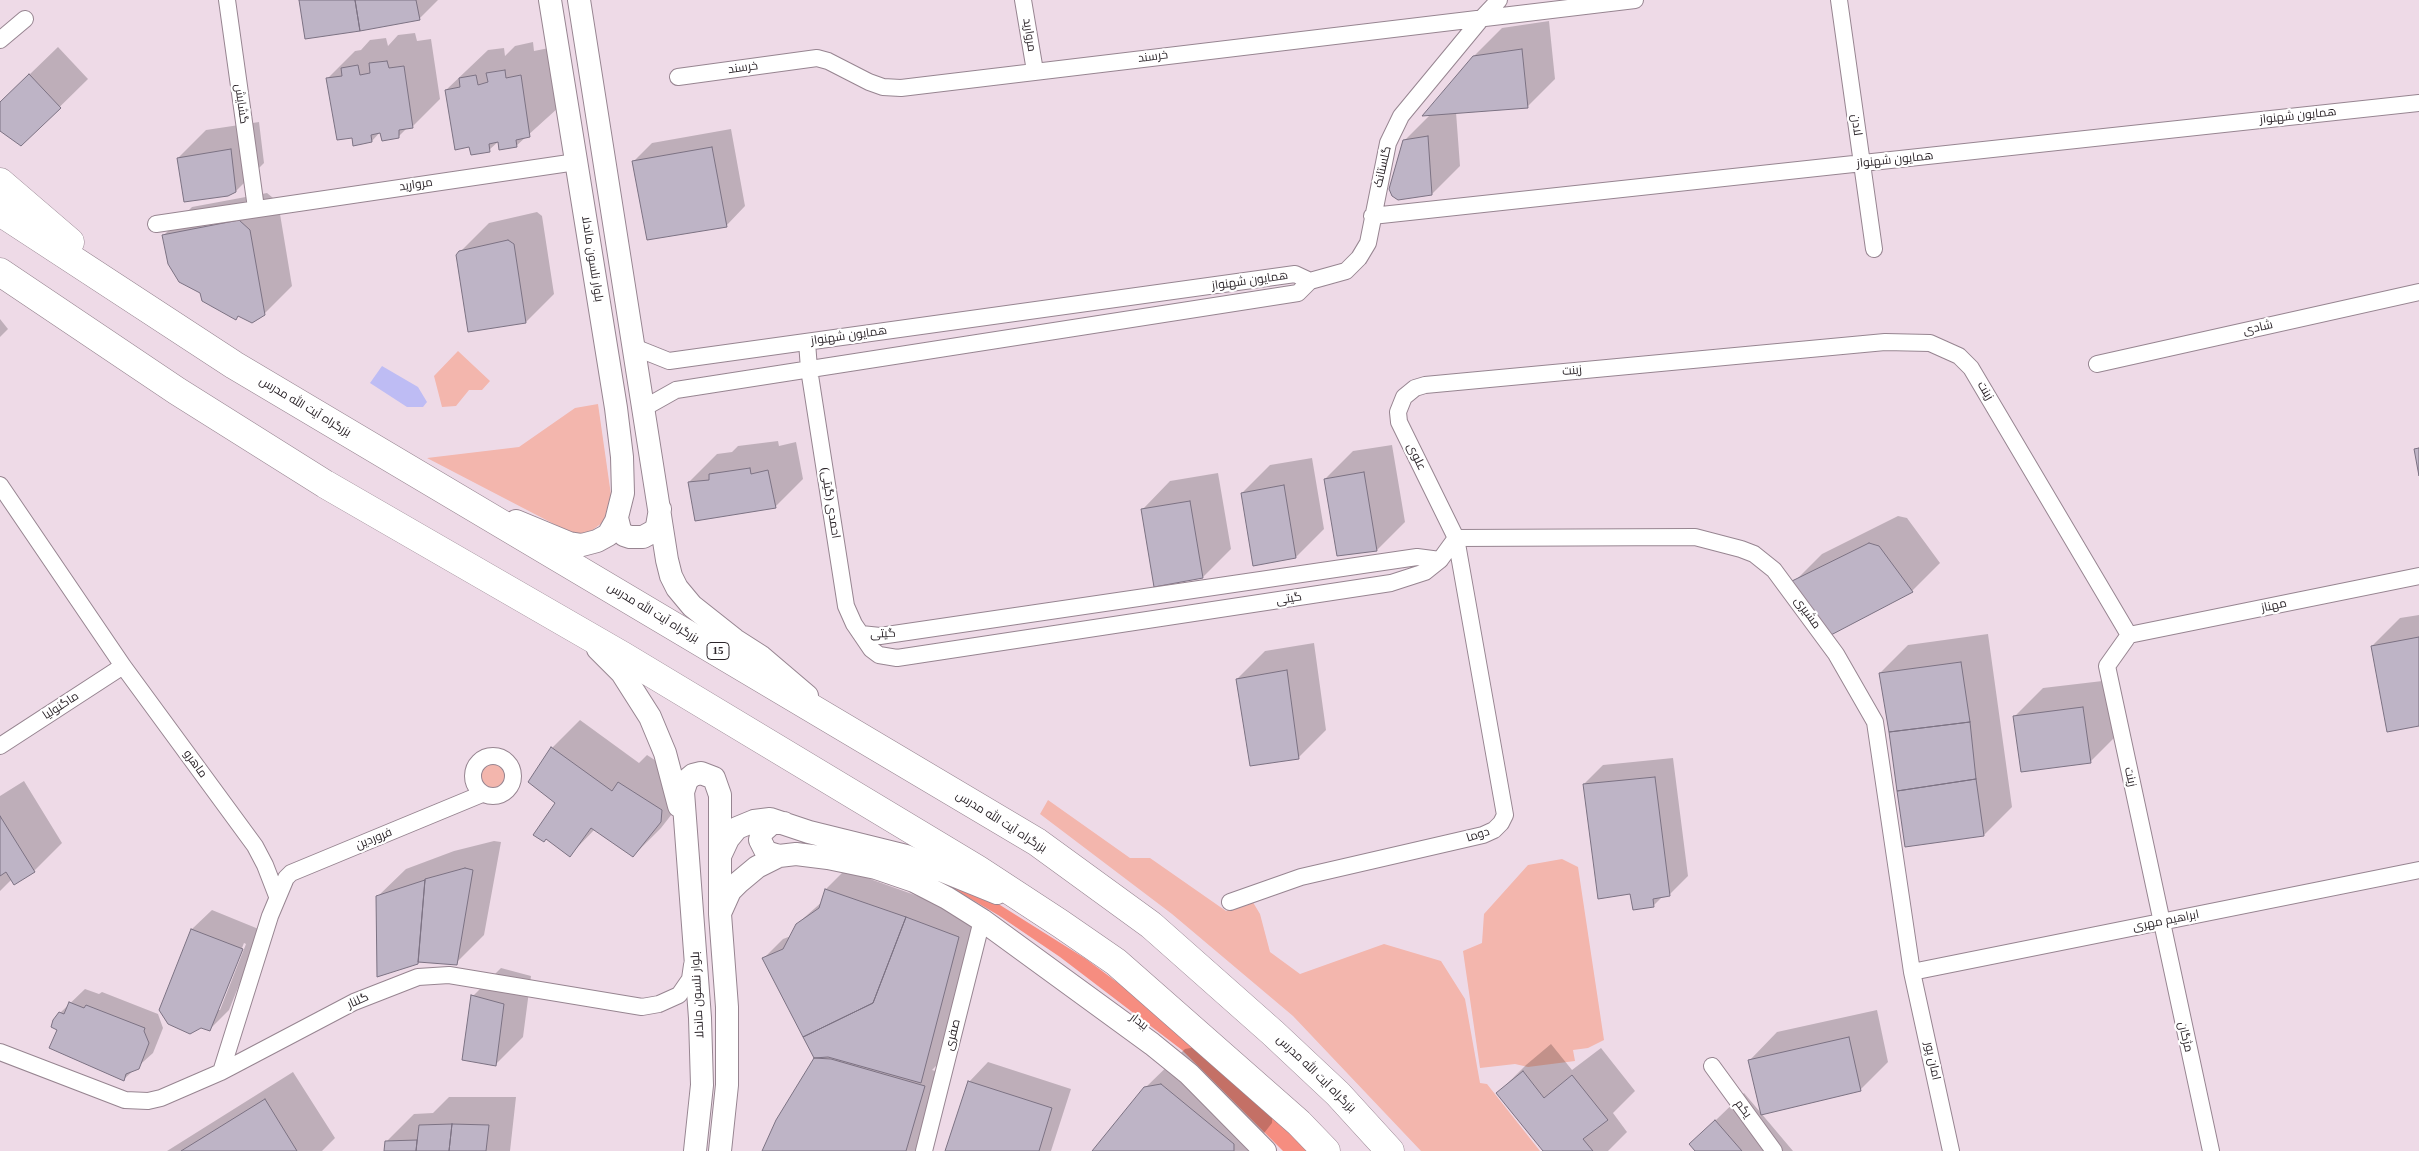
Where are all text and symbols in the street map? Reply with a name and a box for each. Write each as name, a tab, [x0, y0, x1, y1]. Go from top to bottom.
street label: مروارید	[1019, 17, 1039, 53]
street label: خرسند	[1137, 48, 1169, 66]
street label: خرسند	[727, 59, 759, 77]
street label: گشایش	[231, 83, 251, 125]
street label: همایون شهنواز	[2259, 105, 2337, 127]
street label: لادن	[1847, 113, 1865, 137]
street label: گلستانک	[1371, 145, 1395, 189]
street label: همایون شهنواز	[1856, 149, 1934, 171]
street label: مروارید	[398, 176, 434, 194]
street label: بلوار نلسون ماندلا	[578, 215, 606, 303]
street label: همایون شهنواز	[1211, 269, 1289, 293]
street label: شادی	[2242, 318, 2274, 338]
street label: همایون شهنواز	[810, 324, 888, 348]
street label: زینت	[1562, 363, 1582, 379]
street label: بزرگراه آیت الله مدرس	[256, 374, 354, 440]
street label: زینت	[1974, 379, 1996, 403]
street label: علوی	[1403, 441, 1429, 473]
street label: احمدی (گیتی)	[817, 466, 843, 540]
street label: بزرگراه آیت الله مدرس	[604, 580, 702, 646]
street label: گیتی	[1275, 590, 1303, 608]
street label: مشیری	[1791, 594, 1823, 632]
street label: مهناز	[2260, 596, 2288, 616]
street label: گیتی	[870, 627, 896, 641]
road number: 15	[707, 642, 729, 659]
street label: ماگنولیا	[40, 689, 82, 723]
street label: ماهرو	[180, 747, 210, 781]
street label: زینت	[2121, 766, 2139, 788]
street label: بزرگراه آیت الله مدرس	[953, 788, 1049, 856]
street label: فروردین	[354, 825, 394, 853]
street label: دوما	[1465, 825, 1491, 845]
street label: ابراهیم مهری	[2132, 908, 2200, 934]
street label: بلوار نلسون ماندلا	[689, 951, 707, 1039]
street label: گلنار	[345, 990, 371, 1012]
street label: بیدار	[1127, 1010, 1151, 1034]
street label: صفری	[942, 1018, 964, 1052]
street label: مژگان	[2175, 1020, 2195, 1054]
street label: بزرگراه آیت الله مدرس	[1273, 1032, 1359, 1116]
street label: امان پور	[1921, 1041, 1943, 1081]
street label: یکم	[1732, 1097, 1754, 1121]

